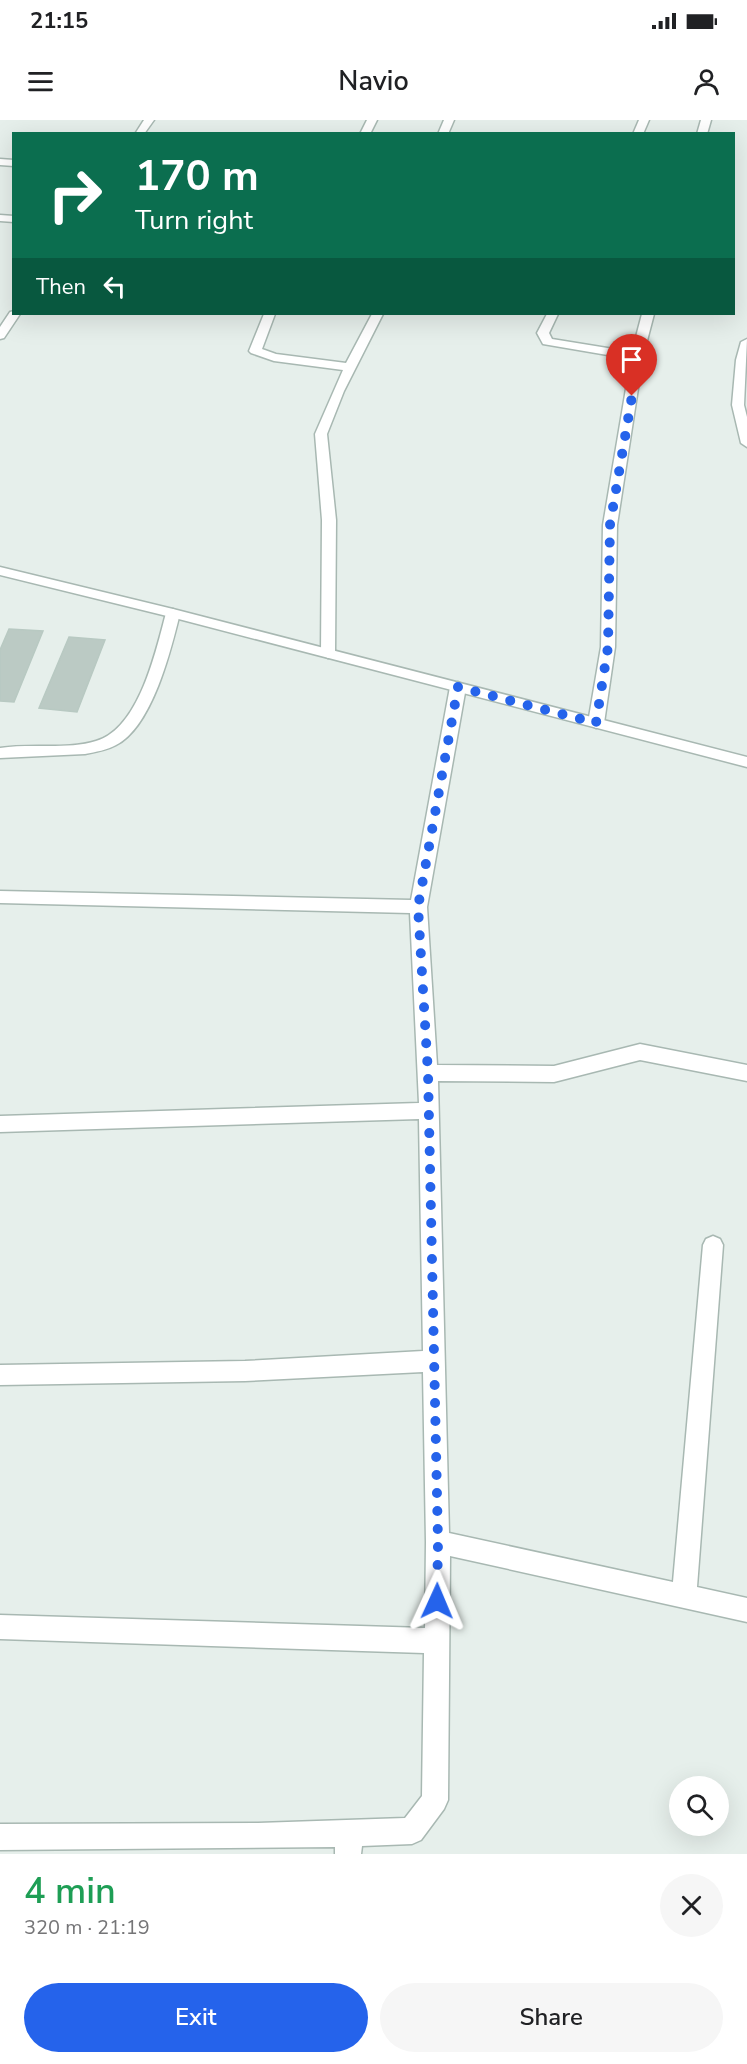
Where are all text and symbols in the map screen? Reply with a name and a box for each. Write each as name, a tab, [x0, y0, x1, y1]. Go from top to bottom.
text: 21:15	[30, 6, 88, 36]
text: Navio	[338, 63, 409, 100]
icon: menu	[24, 65, 57, 98]
icon: person	[690, 65, 723, 98]
text: 170 m	[135, 148, 259, 205]
icon: right	[36, 156, 114, 234]
text: Turn right	[135, 202, 253, 239]
icon: left	[98, 270, 131, 303]
text: Then	[36, 272, 86, 302]
pin	[606, 334, 657, 396]
icon: arrive	[615, 343, 648, 376]
position arrow	[405, 1569, 469, 1633]
map controls	[669, 1776, 729, 1836]
button: search	[669, 1776, 729, 1836]
text: 4 min	[24, 1867, 116, 1916]
button: close	[660, 1874, 723, 1937]
text: 320 m · 21:19	[24, 1914, 150, 1941]
button: Exit	[24, 1983, 368, 2052]
button: Share	[380, 1983, 723, 2052]

